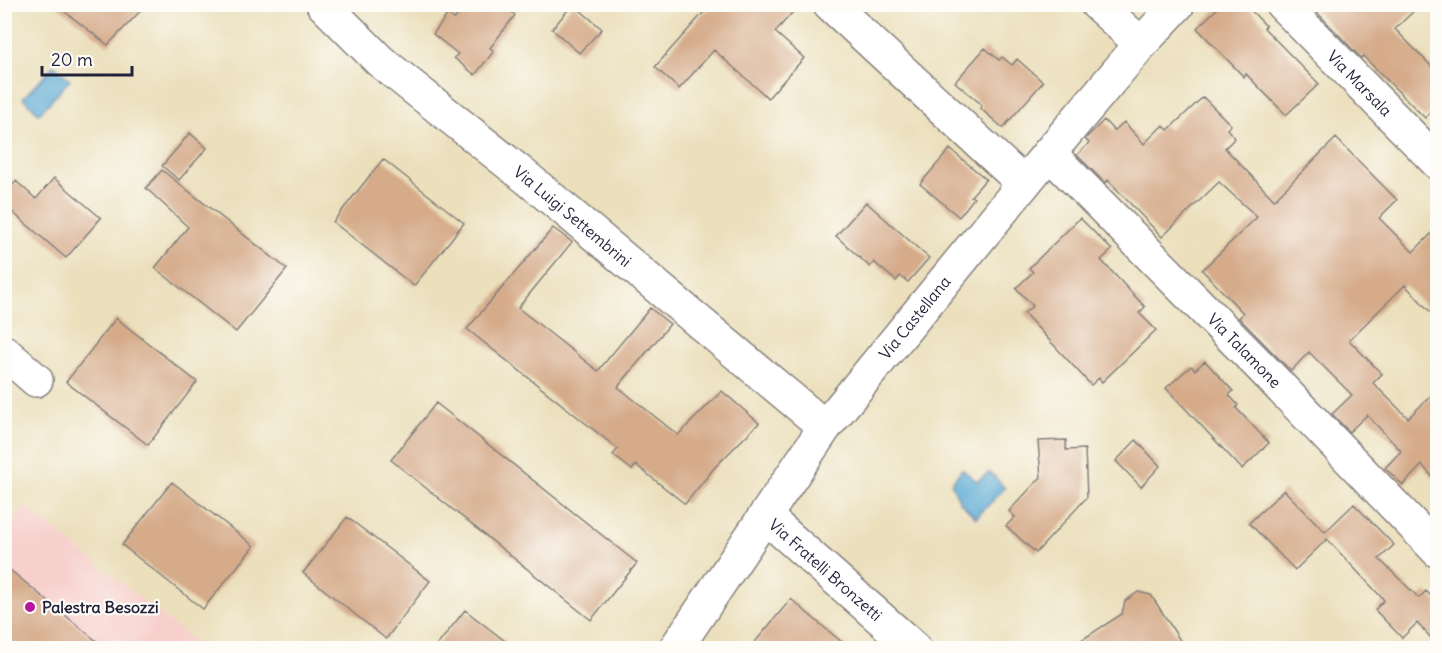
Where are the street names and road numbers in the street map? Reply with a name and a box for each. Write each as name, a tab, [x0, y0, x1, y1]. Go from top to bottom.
street label: Via Marsala	[1323, 46, 1396, 120]
street label: Via Luigi Settembrini	[510, 161, 635, 271]
street label: Via Castellana	[875, 272, 955, 363]
street label: Via Talamone	[1204, 309, 1286, 392]
street label: Via Fratelli Bronzetti	[765, 514, 886, 625]

